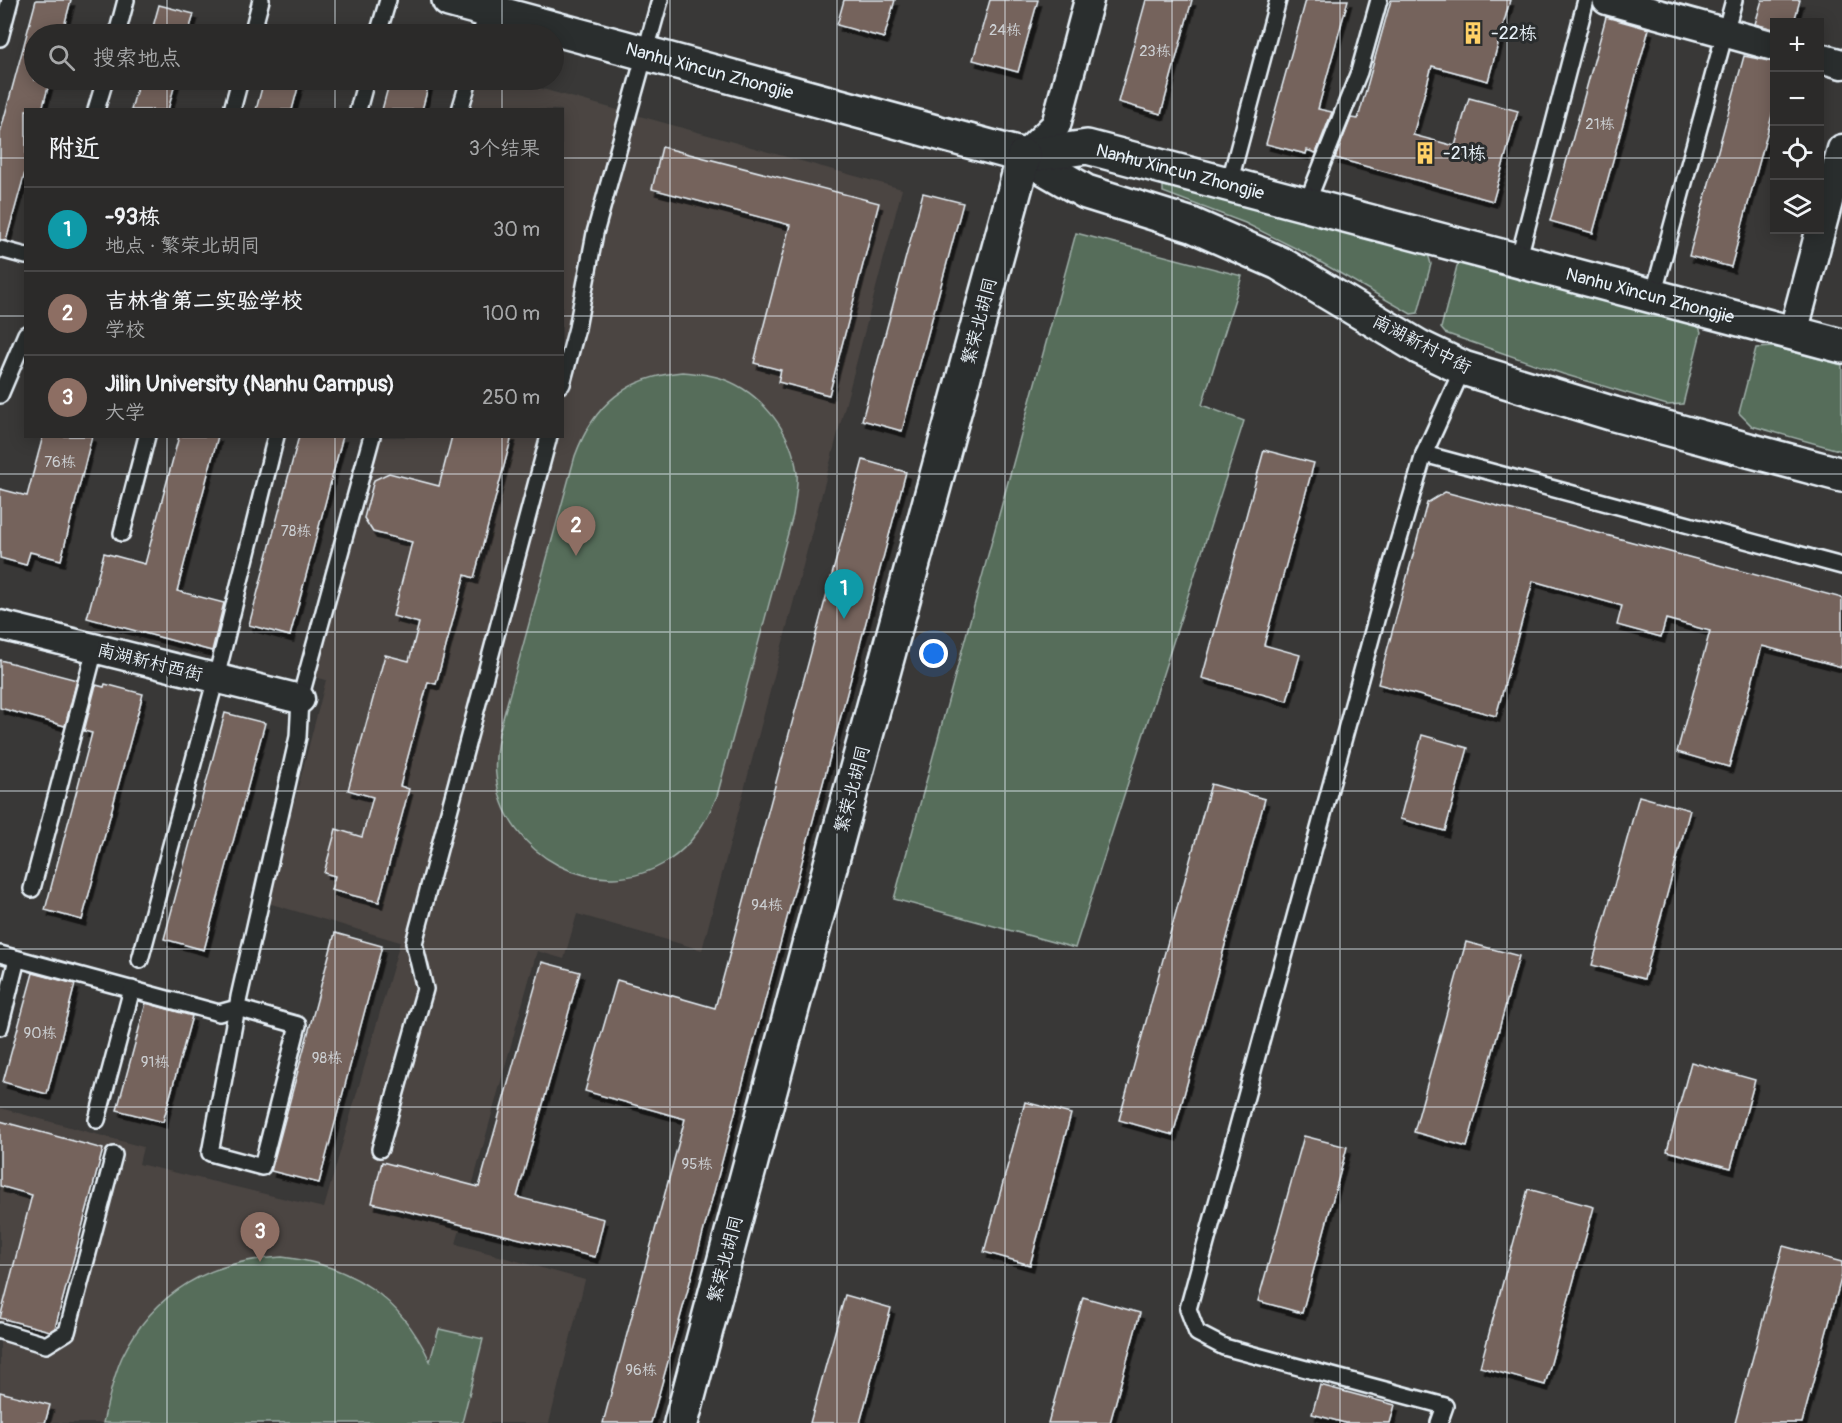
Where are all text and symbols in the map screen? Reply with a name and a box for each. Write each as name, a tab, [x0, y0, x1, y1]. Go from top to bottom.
map controls	[1770, 18, 1824, 234]
button: +	[1770, 18, 1824, 72]
building icon: -22栋	[1460, 20, 1486, 46]
house number: 24栋	[989, 21, 1021, 40]
place label: -22栋	[1491, 22, 1537, 45]
search box	[24, 24, 564, 90]
street label: Nanhu Xincun Zhongjie	[623, 37, 796, 105]
icon: search	[45, 41, 78, 74]
house number: 23栋	[1139, 42, 1171, 61]
text: 搜索地点	[93, 44, 181, 72]
button: −	[1770, 72, 1824, 126]
house number: 21栋	[1585, 115, 1615, 134]
button: locate	[1770, 126, 1824, 180]
text: 附近	[48, 133, 100, 165]
text: 3个结果	[469, 136, 540, 161]
street label: Nanhu Xincun Zhongjie	[1093, 139, 1267, 205]
building icon: -21栋	[1412, 140, 1438, 166]
place label: -21栋	[1443, 142, 1486, 165]
button: layers	[1770, 180, 1824, 234]
text: -93栋	[105, 203, 160, 231]
text: 1	[64, 217, 71, 242]
text: 30 m	[493, 217, 540, 242]
text: 地点 · 繁荣北胡同	[105, 233, 260, 258]
street label: Nanhu Xincun Zhongjie	[1563, 263, 1737, 329]
street label: 繁荣北胡同	[957, 275, 1002, 368]
text: 吉林省第二实验学校	[105, 287, 303, 315]
text: 2	[62, 301, 73, 326]
text: 100 m	[483, 301, 540, 326]
street label: 南湖新村中街	[1368, 310, 1475, 379]
text: 学校	[105, 317, 145, 342]
text: Jilin University (Nanhu Campus)	[105, 370, 395, 398]
text: 3	[62, 385, 73, 410]
text: 250 m	[482, 385, 540, 410]
text: 大学	[105, 400, 145, 425]
house number: 76栋	[44, 453, 76, 472]
pin: 2	[556, 506, 596, 556]
house number: 78栋	[281, 522, 311, 541]
pin: 1	[824, 570, 864, 619]
street label: 南湖新村西街	[95, 638, 205, 687]
your location	[919, 639, 948, 668]
street label: 繁荣北胡同	[830, 743, 875, 836]
house number: 94栋	[751, 896, 783, 915]
house number: 90栋	[24, 1024, 56, 1043]
house number: 98栋	[312, 1049, 342, 1068]
house number: 91栋	[141, 1053, 169, 1072]
house number: 95栋	[682, 1155, 712, 1174]
pin: 3	[240, 1212, 280, 1262]
street label: 繁荣北胡同	[703, 1213, 748, 1306]
house number: 96栋	[625, 1361, 657, 1380]

